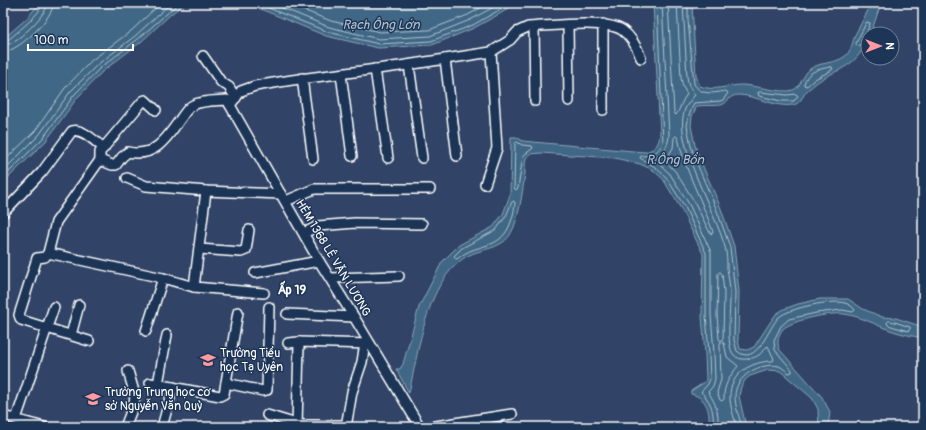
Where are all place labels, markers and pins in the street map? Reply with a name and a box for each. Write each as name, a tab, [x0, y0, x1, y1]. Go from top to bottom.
place label: Trường Tiểu học Tạ Uyên	[220, 346, 283, 375]
school or university icon: Trường Tiểu học Tạ Uyên	[199, 351, 217, 369]
place label: Trường Trung học cơ sở Nguyễn Văn Quỳ	[105, 385, 211, 414]
school or university icon: Trường Trung học cơ sở Nguyễn Văn Quỳ	[84, 390, 102, 408]

